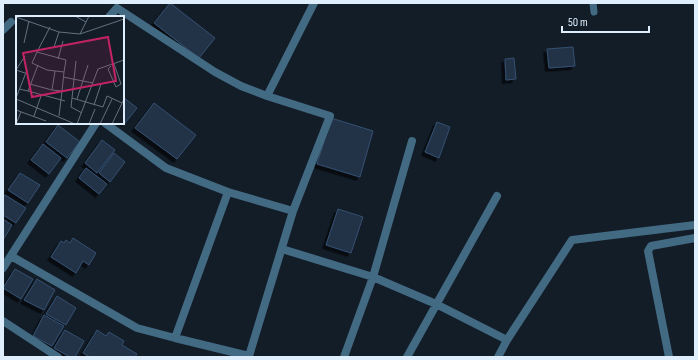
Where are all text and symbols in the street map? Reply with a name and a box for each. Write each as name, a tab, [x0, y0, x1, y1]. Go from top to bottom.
scale bar	[562, 8, 649, 34]
text: 50 m	[568, 15, 588, 30]
inset map	[16, 16, 124, 124]

